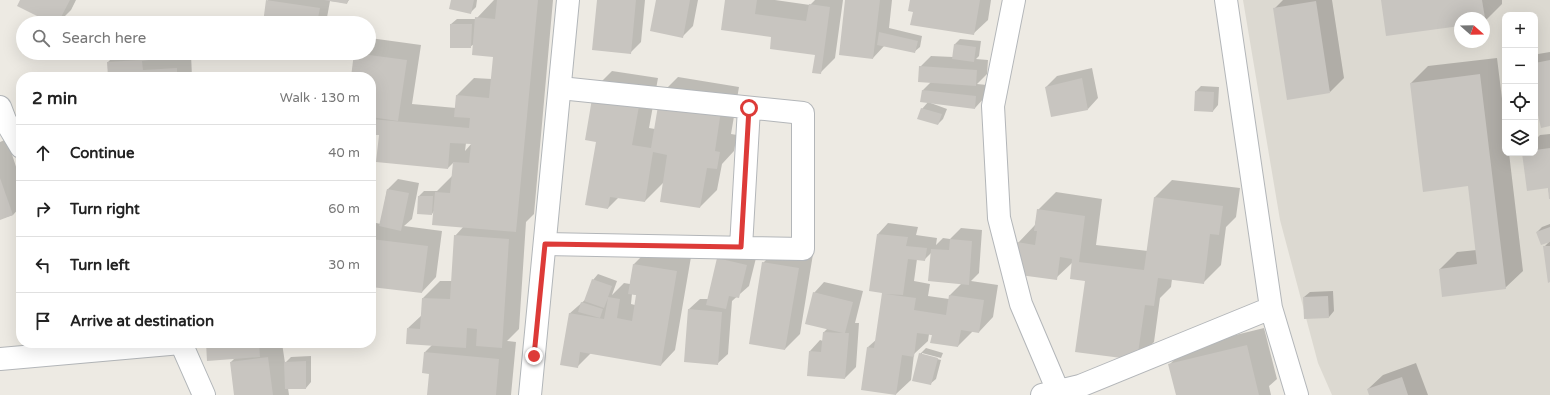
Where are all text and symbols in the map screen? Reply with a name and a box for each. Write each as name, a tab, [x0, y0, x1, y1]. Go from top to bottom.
north arrow	[1454, 12, 1490, 48]
map controls	[1502, 12, 1538, 156]
button: +	[1502, 12, 1538, 48]
search box	[16, 16, 376, 60]
icon: search	[30, 27, 52, 49]
text: Search here	[62, 29, 146, 47]
button: −	[1502, 48, 1538, 84]
button: locate	[1502, 84, 1538, 120]
text: 2 min	[32, 88, 77, 109]
text: Walk · 130 m	[280, 90, 360, 106]
route start	[740, 99, 758, 117]
button: layers	[1502, 120, 1538, 156]
icon: ahead	[32, 142, 54, 164]
text: Continue	[70, 144, 134, 162]
text: 40 m	[328, 145, 360, 161]
icon: right	[32, 198, 54, 220]
text: Turn right	[70, 200, 140, 218]
text: 60 m	[328, 201, 360, 217]
icon: left	[32, 254, 54, 276]
text: Turn left	[70, 256, 130, 274]
text: 30 m	[328, 257, 360, 273]
icon: arrive	[32, 310, 54, 332]
text: Arrive at destination	[70, 312, 214, 330]
route end	[525, 347, 543, 365]

